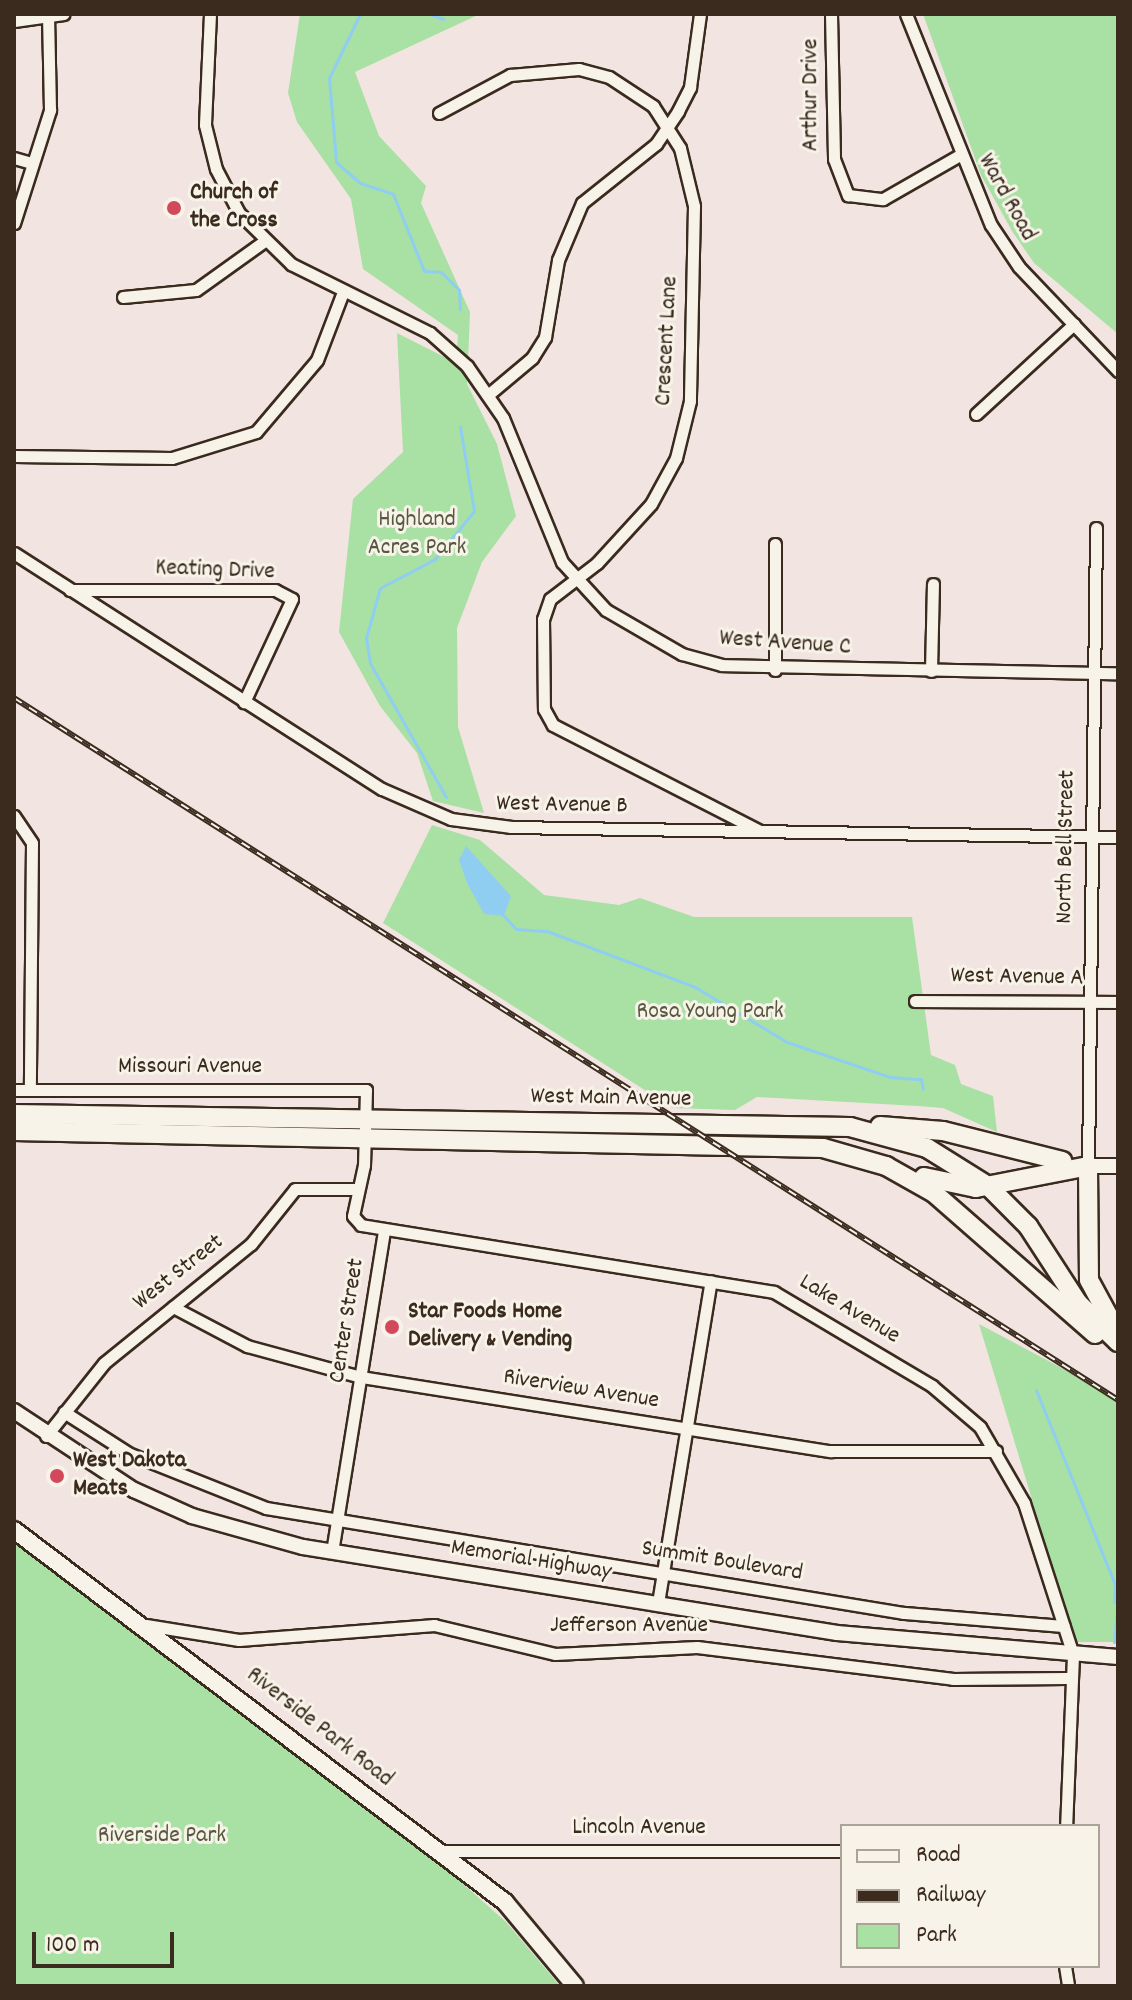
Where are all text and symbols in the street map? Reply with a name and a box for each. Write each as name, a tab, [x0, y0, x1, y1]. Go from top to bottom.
street label: Arthur Drive	[798, 39, 826, 151]
street label: Ward Road	[970, 149, 1042, 247]
place label: Church of the Cross	[190, 180, 278, 236]
marker: Church of the Cross	[165, 199, 183, 217]
street label: Crescent Lane	[650, 275, 686, 407]
park label: Highland Acres Park	[368, 507, 466, 563]
street label: Keating Drive	[155, 555, 275, 587]
street label: West Avenue C	[718, 625, 852, 663]
street label: North Bell Street	[1051, 770, 1083, 924]
street label: West Avenue B	[496, 790, 628, 822]
street label: West Avenue A	[950, 962, 1084, 994]
park label: Rosa Young Park	[636, 999, 784, 1027]
street label: Missouri Avenue	[118, 1054, 262, 1082]
street label: West Main Avenue	[530, 1083, 692, 1115]
street label: West Street	[128, 1229, 230, 1317]
street label: Center Street	[324, 1257, 372, 1385]
street label: Lake Avenue	[793, 1269, 905, 1351]
place label: Star Foods Home Delivery & Vending	[408, 1299, 572, 1355]
marker: Star Foods Home Delivery & Vending	[383, 1318, 401, 1336]
street label: Riverview Avenue	[501, 1363, 661, 1417]
place label: West Dakota Meats	[73, 1448, 186, 1504]
marker: West Dakota Meats	[48, 1467, 66, 1485]
street label: Memorial Highway	[449, 1534, 613, 1588]
street label: Summit Boulevard	[639, 1535, 805, 1589]
street label: Jefferson Avenue	[550, 1613, 708, 1641]
street label: Riverside Park Road	[240, 1662, 398, 1794]
street label: Lincoln Avenue	[572, 1815, 706, 1843]
park label: Riverside Park	[98, 1823, 226, 1851]
legend	[840, 1824, 1100, 1968]
text: Road	[916, 1839, 961, 1873]
text: Railway	[916, 1879, 985, 1913]
scale bar	[36, 1916, 178, 1966]
text: Park	[916, 1919, 957, 1953]
text: 100 m	[46, 1929, 99, 1963]

